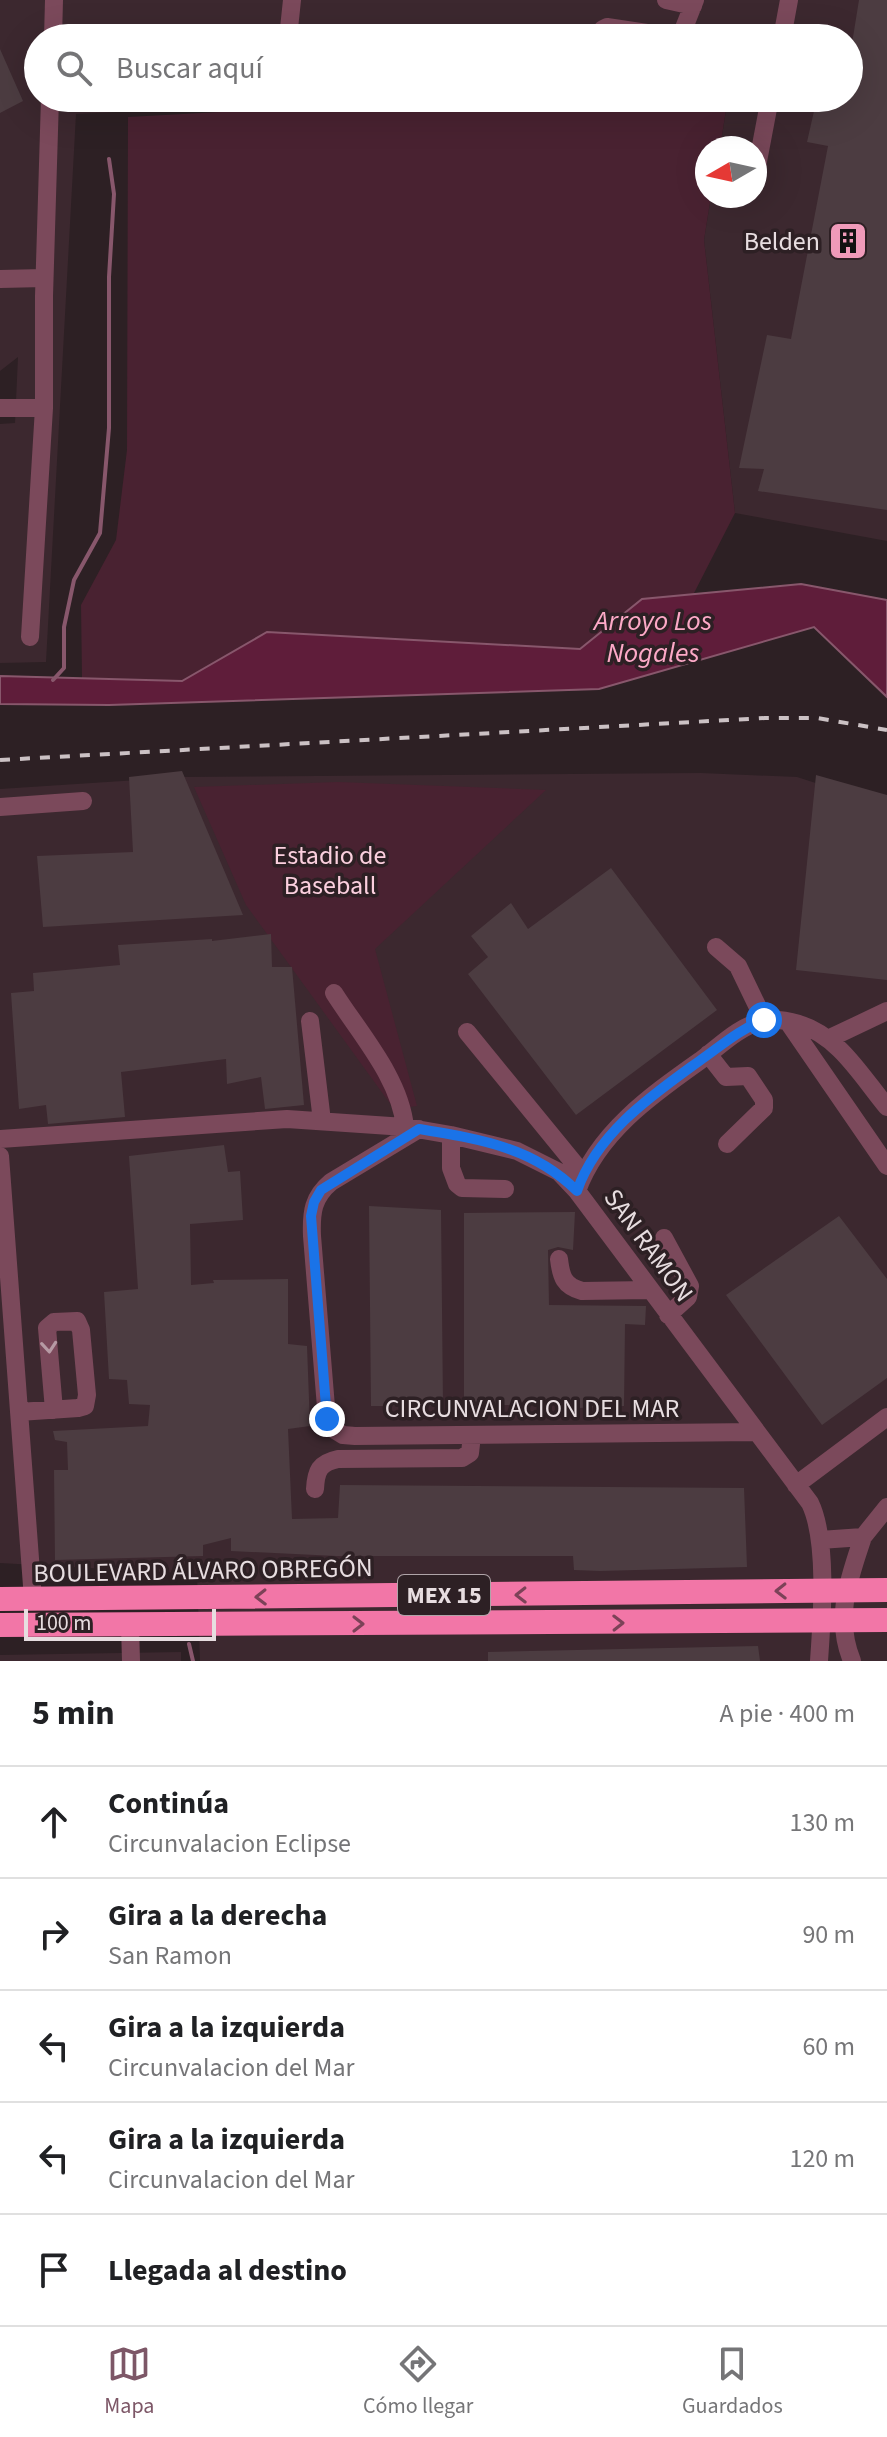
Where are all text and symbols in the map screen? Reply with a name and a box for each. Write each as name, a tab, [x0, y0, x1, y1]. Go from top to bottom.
search box	[24, 24, 863, 112]
icon: search	[52, 46, 96, 90]
text: Buscar aquí	[116, 47, 263, 90]
north arrow	[695, 136, 767, 208]
building icon: Belden	[827, 220, 869, 262]
place label: Belden	[744, 223, 820, 260]
water label: Arroyo Los Nogales	[592, 601, 712, 673]
park label: Estadio de Baseball	[274, 837, 386, 904]
route start	[746, 1002, 782, 1038]
street label: SAN RAMON	[595, 1181, 702, 1309]
one-way arrow	[40, 1341, 57, 1354]
street label: CIRCUNVALACION DEL MAR	[385, 1390, 679, 1427]
route end	[309, 1401, 345, 1437]
street label: BOULEVARD ÁLVARO OBREGÓN	[33, 1549, 373, 1592]
road number: MEX 15	[398, 1575, 490, 1615]
one-way arrow	[774, 1582, 787, 1599]
one-way arrow	[514, 1586, 527, 1603]
one-way arrow	[254, 1588, 267, 1606]
scale bar	[24, 1605, 216, 1641]
text: 100 m	[36, 1607, 91, 1639]
one-way arrow	[612, 1614, 625, 1632]
one-way arrow	[352, 1615, 365, 1633]
text: 5 min	[32, 1689, 115, 1738]
text: A pie · 400 m	[720, 1695, 855, 1732]
text: Continúa	[108, 1782, 229, 1825]
icon: ahead	[32, 1800, 76, 1844]
text: 130 m	[789, 1804, 855, 1841]
text: Circunvalacion Eclipse	[108, 1825, 351, 1862]
text: Gira a la derecha	[108, 1894, 327, 1937]
icon: right	[32, 1912, 76, 1956]
text: 90 m	[802, 1916, 855, 1953]
text: San Ramon	[108, 1937, 232, 1974]
text: Gira a la izquierda	[108, 2006, 345, 2049]
icon: left	[32, 2024, 76, 2068]
text: 60 m	[802, 2028, 855, 2065]
text: Circunvalacion del Mar	[108, 2049, 355, 2086]
text: Gira a la izquierda	[108, 2118, 345, 2161]
icon: left	[32, 2136, 76, 2180]
text: 120 m	[789, 2140, 855, 2177]
text: Circunvalacion del Mar	[108, 2161, 355, 2198]
icon: arrive	[32, 2248, 76, 2292]
text: Llegada al destino	[108, 2249, 347, 2292]
tab: Mapa	[104, 2342, 154, 2422]
tab: Cómo llegar	[363, 2342, 473, 2422]
tab: Guardados	[682, 2342, 783, 2422]

